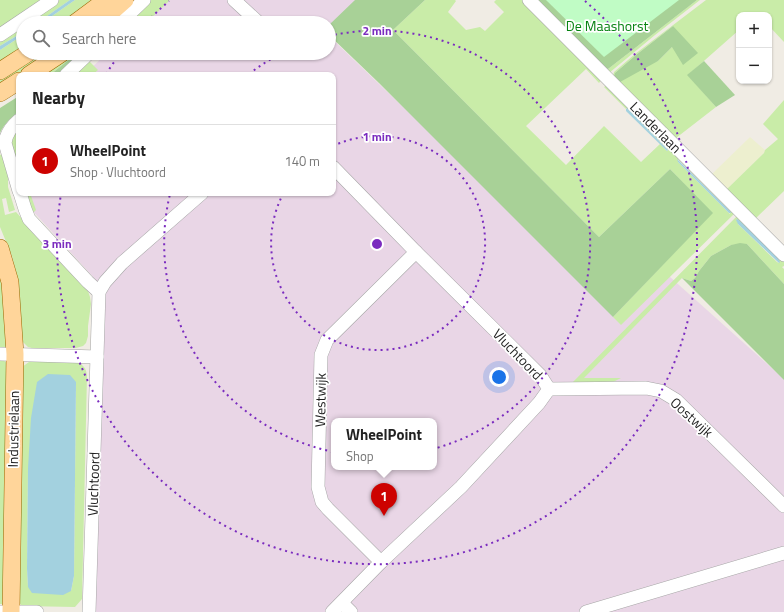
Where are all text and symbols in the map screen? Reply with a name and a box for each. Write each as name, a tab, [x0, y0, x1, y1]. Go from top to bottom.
map controls	[736, 12, 772, 84]
button: +	[736, 12, 772, 48]
park label: De Maashorst	[566, 15, 648, 36]
search box	[16, 16, 336, 60]
text: 2 min	[362, 21, 392, 40]
icon: search	[30, 27, 52, 49]
text: Search here	[62, 27, 136, 50]
button: −	[736, 48, 772, 84]
text: Nearby	[32, 85, 85, 111]
street label: Landerlaan	[625, 96, 687, 158]
text: 1 min	[362, 127, 392, 146]
text: WheelPoint	[70, 139, 146, 162]
text: 1	[41, 151, 49, 171]
text: 140 m	[284, 151, 320, 171]
text: Shop · Vluchtoord	[70, 162, 166, 182]
text: 3 min	[42, 234, 72, 253]
centre of rings	[370, 237, 384, 251]
street label: Vluchtoord	[488, 324, 548, 384]
your location	[489, 367, 509, 387]
street label: Westwijk	[309, 372, 331, 427]
street label: Industrielaan	[2, 390, 24, 468]
street label: Oostwijk	[666, 392, 718, 442]
popup	[331, 418, 437, 470]
text: WheelPoint	[346, 423, 422, 446]
text: Shop	[346, 446, 374, 466]
street label: Vluchtoord	[81, 452, 105, 516]
pin: 1	[371, 483, 397, 516]

